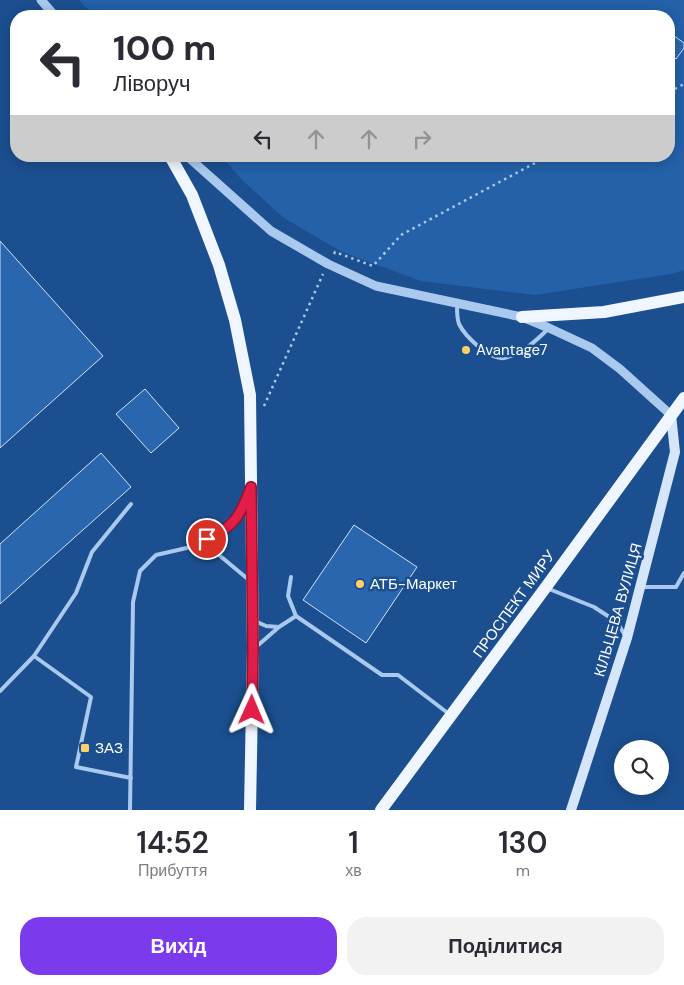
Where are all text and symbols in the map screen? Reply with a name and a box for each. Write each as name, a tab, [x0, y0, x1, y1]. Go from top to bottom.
text: 100 m	[113, 25, 216, 71]
icon: left	[30, 30, 95, 95]
text: Ліворуч	[113, 69, 190, 98]
icon: left	[249, 125, 277, 153]
icon: ahead	[302, 125, 330, 153]
icon: ahead	[355, 125, 383, 153]
icon: right	[408, 125, 436, 153]
place label: Avantage7	[476, 340, 548, 360]
marker: Avantage7	[460, 344, 472, 356]
pin	[186, 518, 228, 560]
icon: arrive	[193, 525, 221, 553]
street label: КІЛЬЦЕВА ВУЛИЦЯ	[589, 541, 647, 679]
street label: ПРОСПЕКТ МИРУ	[468, 546, 560, 662]
place label: АТБ-Маркет	[370, 574, 457, 594]
marker: АТБ-Маркет	[354, 578, 366, 590]
position arrow	[225, 683, 277, 735]
place label: ЗАЗ	[95, 738, 123, 758]
map controls	[614, 740, 669, 795]
button: search	[614, 740, 669, 795]
marker: ЗАЗ	[79, 742, 91, 754]
text: 14:52	[136, 823, 209, 862]
text: 1	[348, 823, 359, 862]
text: 130	[498, 823, 548, 862]
text: Прибуття	[138, 860, 207, 881]
text: хв	[345, 860, 362, 881]
text: m	[516, 860, 530, 881]
button: Вихід	[20, 917, 337, 975]
button: Поділитися	[347, 917, 664, 975]

